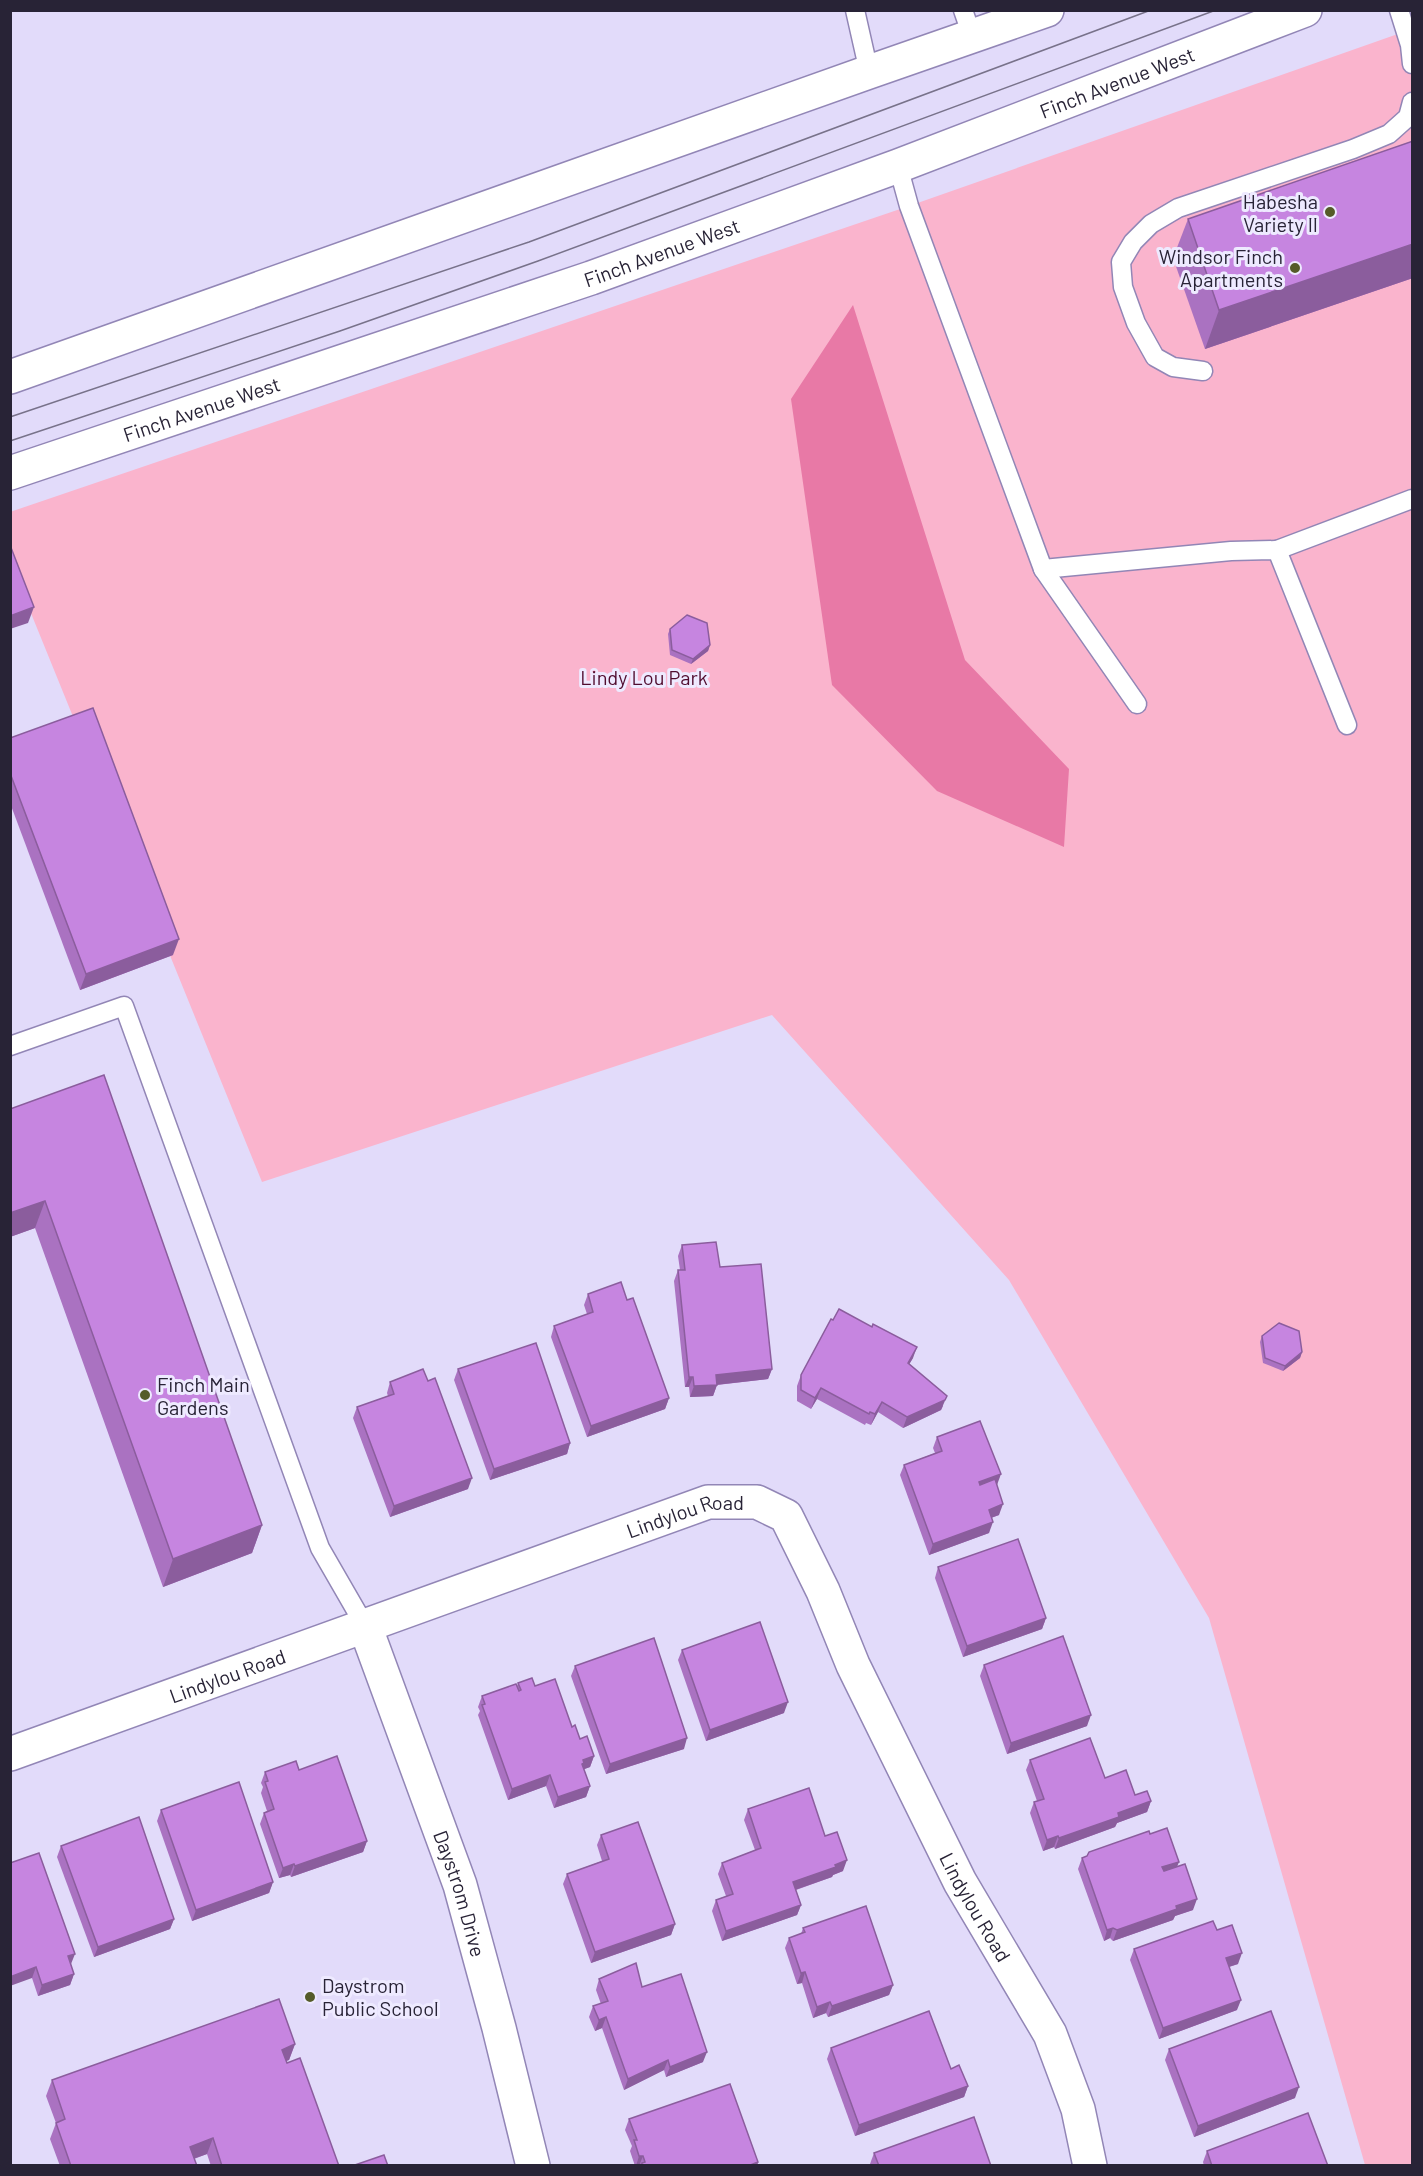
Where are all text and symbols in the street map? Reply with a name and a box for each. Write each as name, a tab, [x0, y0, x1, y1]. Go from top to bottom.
street label: Finch Avenue West	[1036, 42, 1198, 123]
place label: Habesha Variety II	[1243, 189, 1318, 236]
marker: Habesha Variety II	[1323, 205, 1337, 219]
street label: Finch Avenue West	[581, 213, 743, 292]
place label: Windsor Finch Apartments	[1159, 244, 1283, 291]
marker: Windsor Finch Apartments	[1288, 261, 1302, 275]
street label: Finch Avenue West	[120, 371, 283, 446]
park label: Lindy Lou Park	[580, 665, 708, 689]
place label: Finch Main Gardens	[157, 1372, 250, 1419]
marker: Finch Main Gardens	[138, 1388, 152, 1402]
street label: Lindylou Road	[623, 1489, 744, 1542]
street label: Lindylou Road	[166, 1644, 289, 1708]
street label: Daystrom Drive	[429, 1827, 491, 1959]
street label: Lindylou Road	[935, 1848, 1016, 1966]
place label: Daystrom Public School	[322, 1973, 439, 2020]
marker: Daystrom Public School	[303, 1990, 317, 2004]

